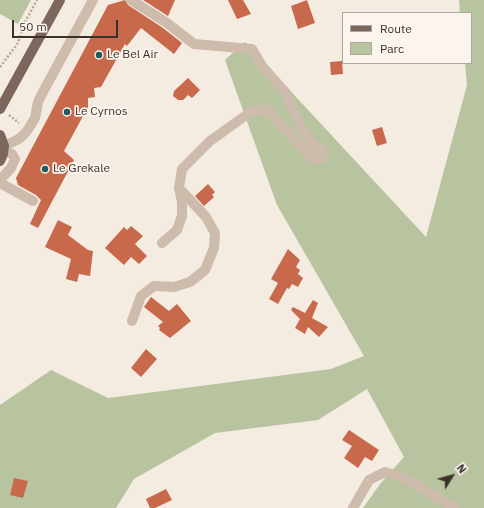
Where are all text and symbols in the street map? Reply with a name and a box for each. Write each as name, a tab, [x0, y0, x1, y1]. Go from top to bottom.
scale bar	[14, 12, 120, 38]
legend	[342, 12, 472, 64]
text: 50 m	[19, 19, 47, 34]
text: Route	[380, 21, 412, 36]
text: Parc	[380, 41, 404, 56]
place label: Le Bel Air	[107, 48, 158, 62]
marker: Le Bel Air	[94, 50, 104, 60]
place label: Le Cyrnos	[75, 105, 128, 119]
marker: Le Cyrnos	[62, 107, 72, 117]
place label: Le Grekale	[53, 162, 110, 176]
marker: Le Grekale	[40, 164, 50, 174]
north arrow	[432, 456, 472, 496]
text: N	[454, 461, 470, 476]

